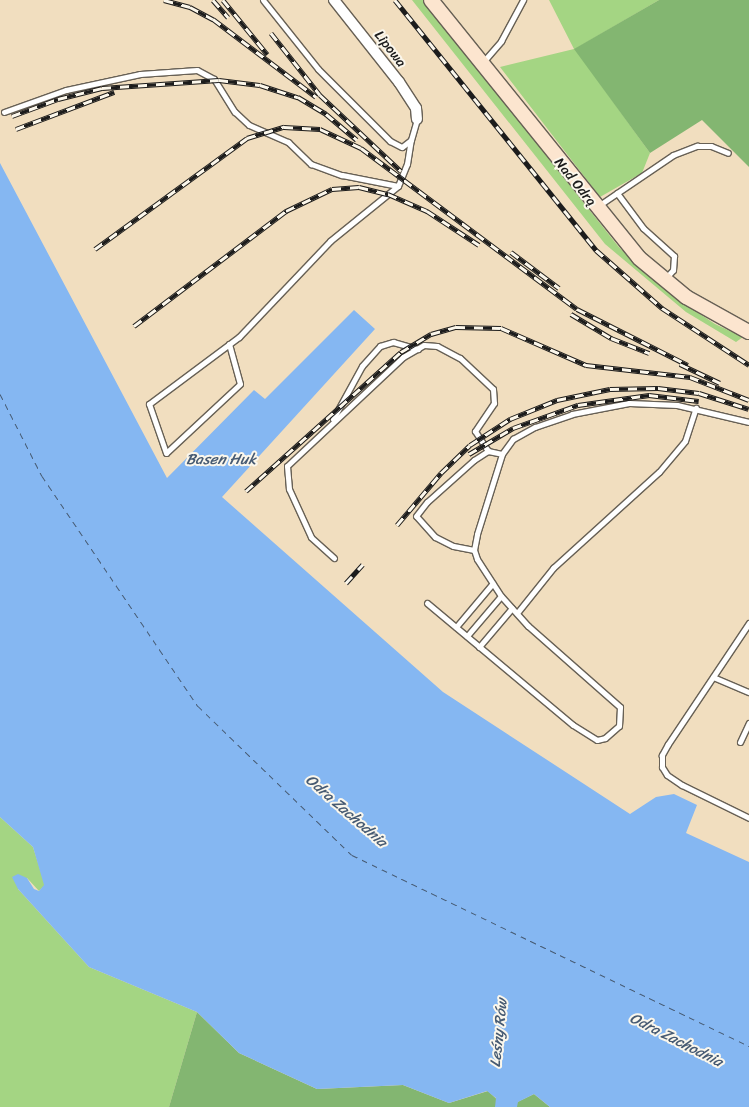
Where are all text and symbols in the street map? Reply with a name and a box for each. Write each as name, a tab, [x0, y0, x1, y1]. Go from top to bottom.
street label: Lipowa	[371, 27, 409, 71]
street label: Nad Odrą	[551, 155, 599, 209]
water label: Basen Huk	[186, 451, 256, 469]
water label: Odra Zachodnia	[302, 771, 390, 851]
water label: Leśny Rów	[486, 998, 512, 1068]
water label: Odra Zachodnia	[627, 1009, 725, 1071]

